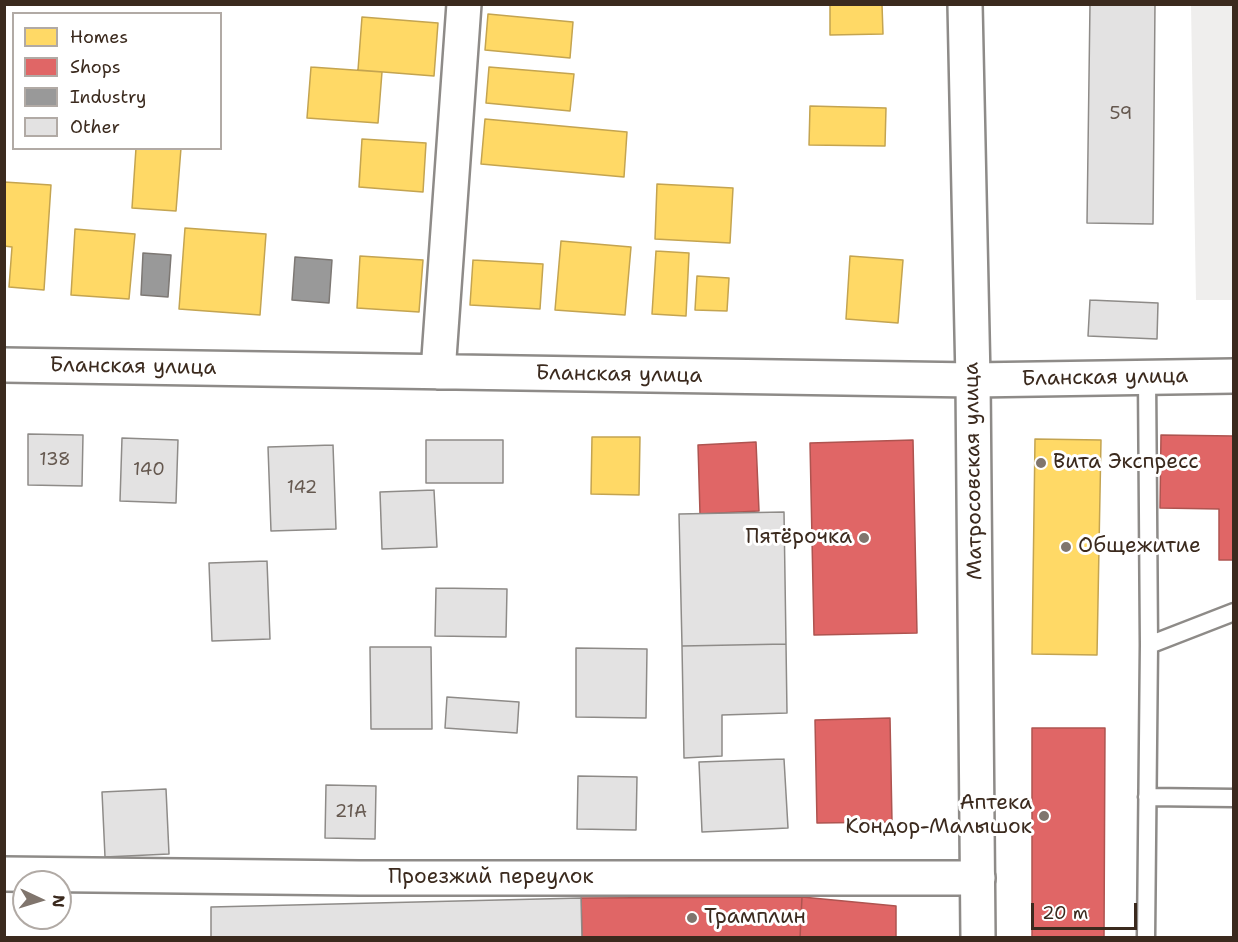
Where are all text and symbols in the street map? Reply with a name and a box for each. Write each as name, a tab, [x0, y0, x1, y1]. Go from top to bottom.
legend	[12, 12, 222, 150]
text: Homes	[70, 25, 128, 49]
text: Shops	[70, 55, 121, 79]
text: Industry	[70, 85, 146, 109]
house number: 59	[1110, 103, 1132, 125]
text: Other	[70, 115, 120, 139]
street label: Бланская улица	[49, 353, 217, 381]
street label: Бланская улица	[535, 361, 703, 389]
street label: Матросовская улица	[959, 362, 989, 580]
street label: Бланская улица	[1021, 364, 1189, 392]
house number: 138	[39, 449, 71, 471]
place label: Вита Экспресс	[1053, 450, 1199, 476]
marker: Вита Экспресс	[1034, 456, 1048, 470]
house number: 140	[133, 459, 165, 481]
house number: 142	[287, 477, 317, 499]
place label: Пятёрочка	[746, 525, 852, 551]
marker: Пятёрочка	[857, 531, 871, 545]
place label: Общежитие	[1078, 534, 1201, 560]
marker: Общежитие	[1059, 540, 1073, 554]
place label: Аптека Кондор-Малышок	[845, 791, 1032, 841]
house number: 21А	[335, 801, 367, 823]
marker: Аптека Кондор-Малышок	[1037, 809, 1051, 823]
street label: Проезжий переулок	[388, 865, 594, 891]
north arrow	[12, 870, 72, 930]
scale bar	[1034, 891, 1140, 929]
text: N	[48, 894, 69, 908]
text: 20 m	[1042, 901, 1088, 925]
place label: Трамплин	[704, 905, 806, 931]
marker: Трамплин	[685, 911, 699, 925]

